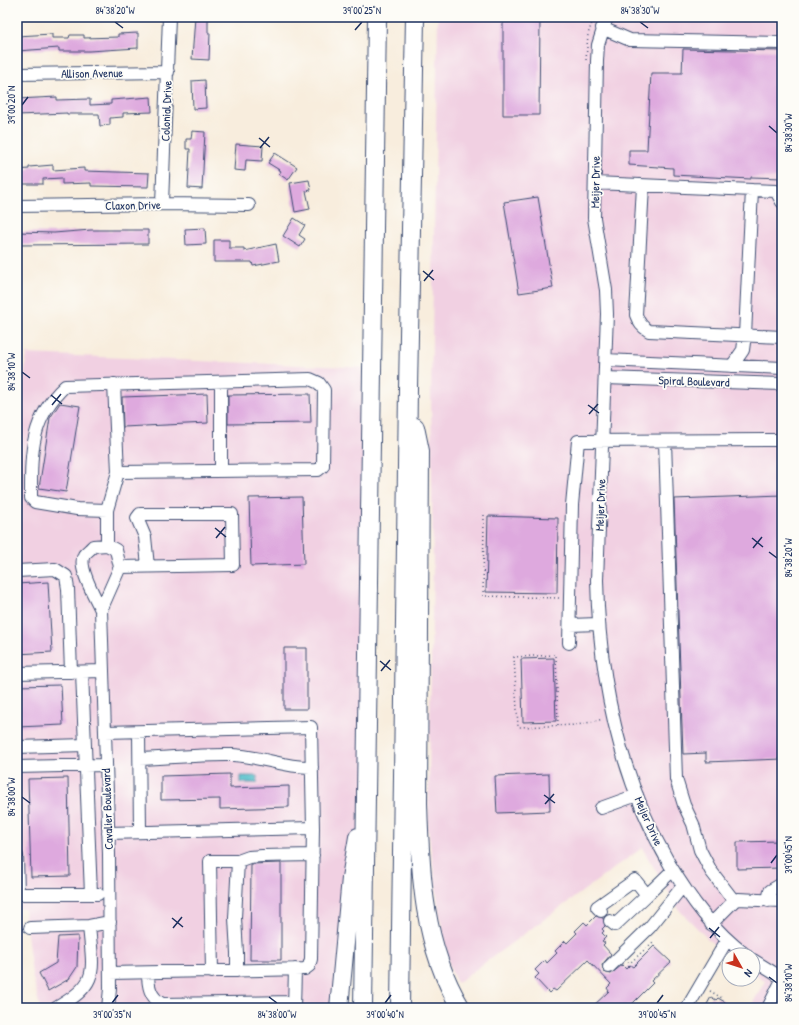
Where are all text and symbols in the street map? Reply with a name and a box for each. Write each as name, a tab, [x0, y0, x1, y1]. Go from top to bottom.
text: 84°38'20"W	[95, 4, 135, 17]
text: 39°00'25"N	[343, 4, 381, 17]
text: 84°38'30"W	[621, 4, 660, 17]
street label: Allison Avenue	[61, 64, 123, 82]
street label: Colonial Drive	[156, 80, 176, 142]
text: 39°00'20"N	[5, 86, 18, 124]
text: 84°38'30"W	[782, 113, 795, 153]
street label: Meijer Drive	[586, 156, 604, 208]
street label: Claxon Drive	[105, 196, 161, 214]
text: 84°38'10"W	[5, 352, 18, 391]
street label: Spiral Boulevard	[658, 371, 730, 391]
street label: Meijer Drive	[591, 478, 609, 531]
text: 84°38'20"W	[782, 538, 795, 578]
street label: Cavalier Boulevard	[97, 768, 117, 850]
text: 84°38'00"W	[5, 777, 18, 817]
street label: Meijer Drive	[631, 794, 667, 848]
text: 39°00'45"N	[782, 836, 795, 874]
north arrow	[721, 947, 761, 987]
text: 84°38'10"W	[782, 963, 795, 1002]
text: N	[741, 967, 756, 980]
text: 39°00'35"N	[93, 1008, 131, 1021]
text: 84°38'00"W	[258, 1008, 297, 1021]
text: 39°00'40"N	[366, 1008, 404, 1021]
text: 39°00'45"N	[638, 1008, 676, 1021]

